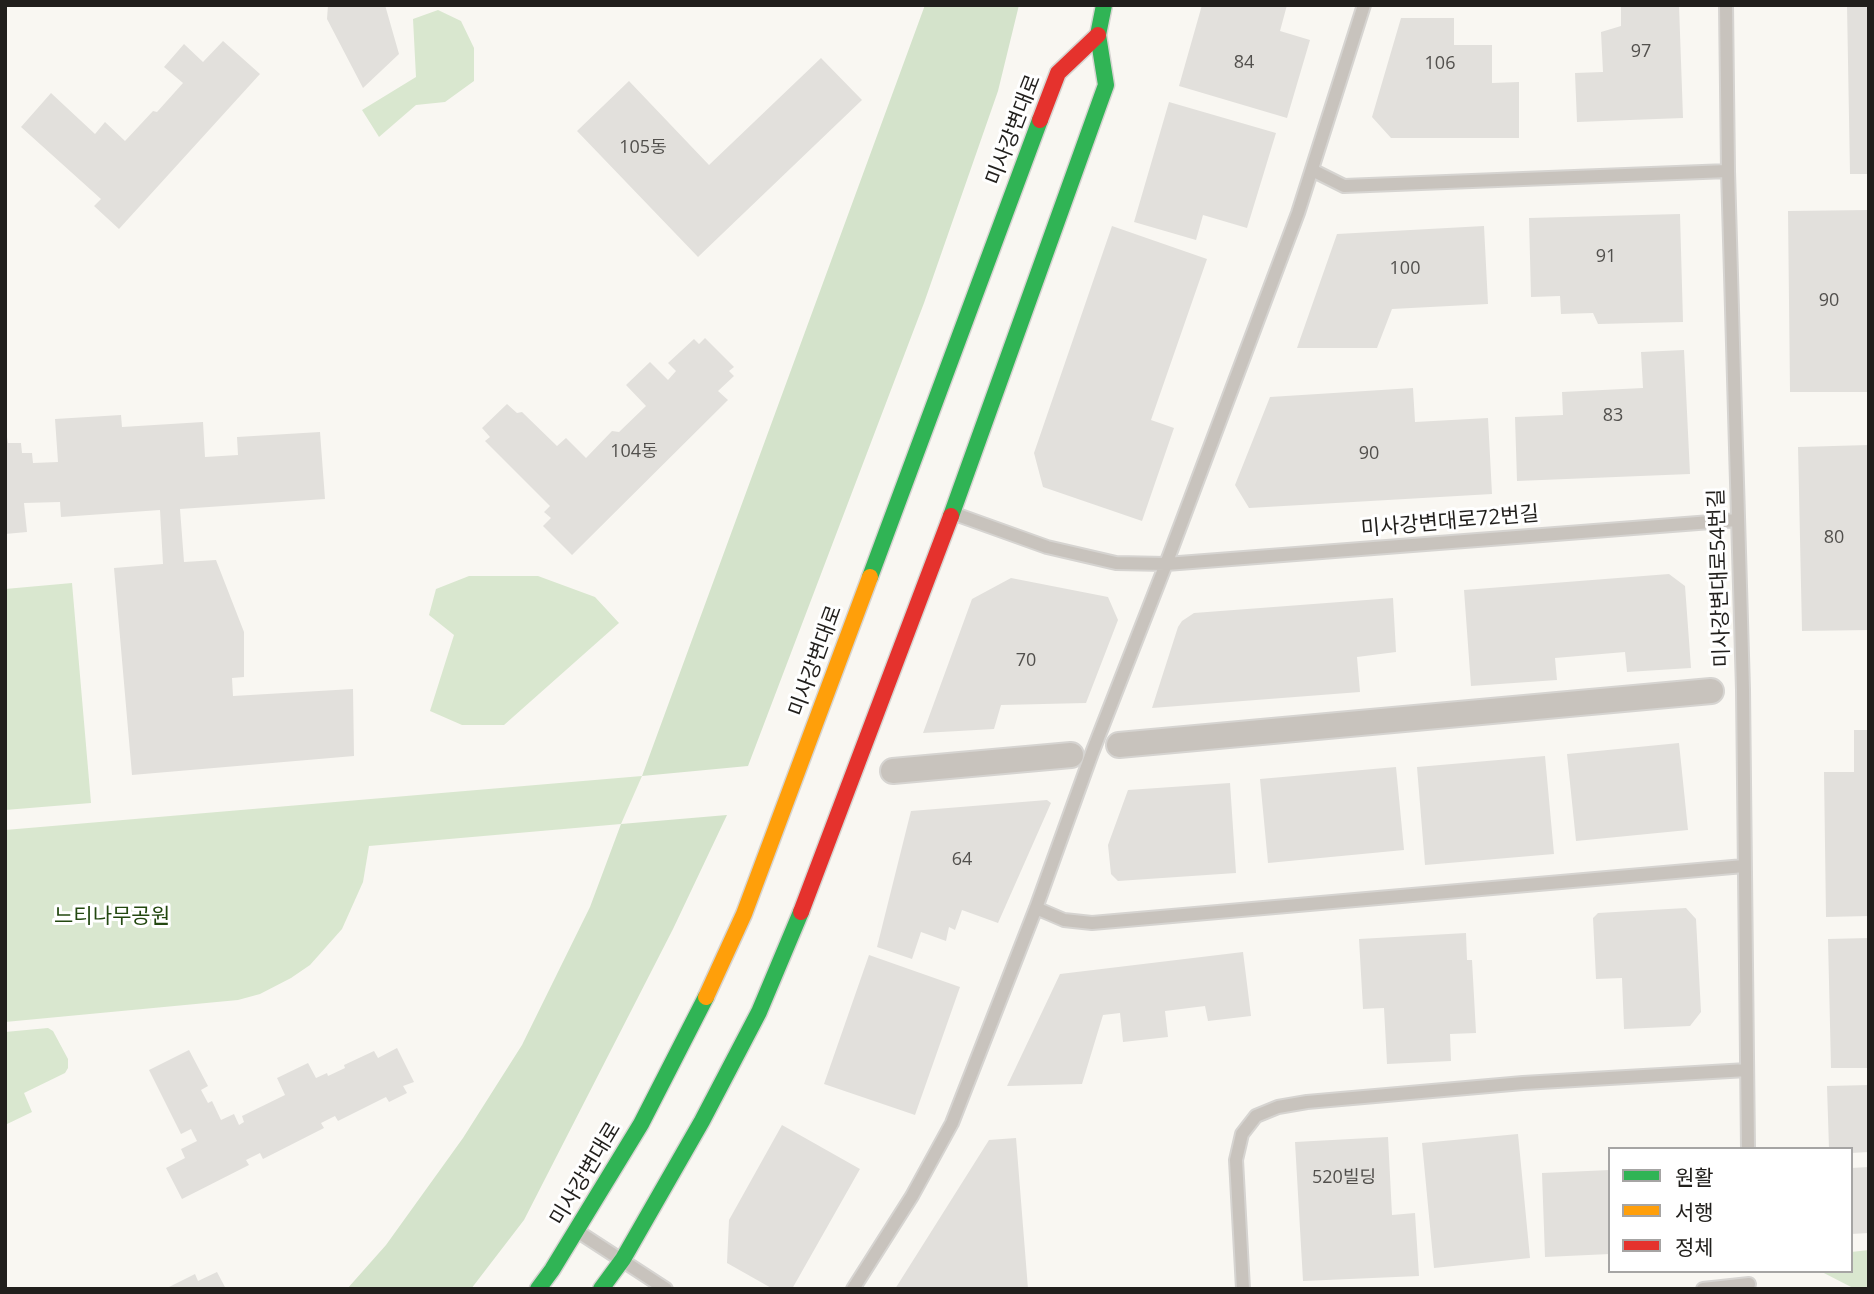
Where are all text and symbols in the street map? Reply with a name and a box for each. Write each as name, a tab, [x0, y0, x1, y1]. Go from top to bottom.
house number: 97	[1631, 41, 1651, 63]
house number: 84	[1234, 52, 1254, 74]
house number: 106	[1425, 53, 1455, 75]
street label: 미사강변대로	[981, 71, 1047, 189]
house number: 105동	[619, 137, 667, 159]
house number: 91	[1596, 246, 1616, 268]
house number: 100	[1390, 258, 1420, 280]
house number: 90	[1819, 290, 1839, 312]
house number: 83	[1603, 405, 1623, 427]
house number: 104동	[610, 441, 658, 463]
house number: 90	[1359, 443, 1379, 465]
street label: 미사강변대로54번길	[1704, 488, 1736, 668]
street label: 미사강변대로72번길	[1360, 502, 1540, 542]
house number: 80	[1824, 527, 1844, 549]
street label: 미사강변대로	[784, 602, 848, 720]
house number: 70	[1016, 650, 1036, 672]
house number: 64	[952, 849, 972, 871]
park label: 느티나무공원	[54, 904, 170, 930]
street label: 미사강변대로	[545, 1118, 627, 1230]
legend	[1608, 1147, 1853, 1273]
text: 원활	[1675, 1163, 1714, 1191]
house number: 520빌딩	[1312, 1167, 1376, 1189]
text: 서행	[1675, 1198, 1714, 1226]
text: 정체	[1675, 1233, 1714, 1261]

